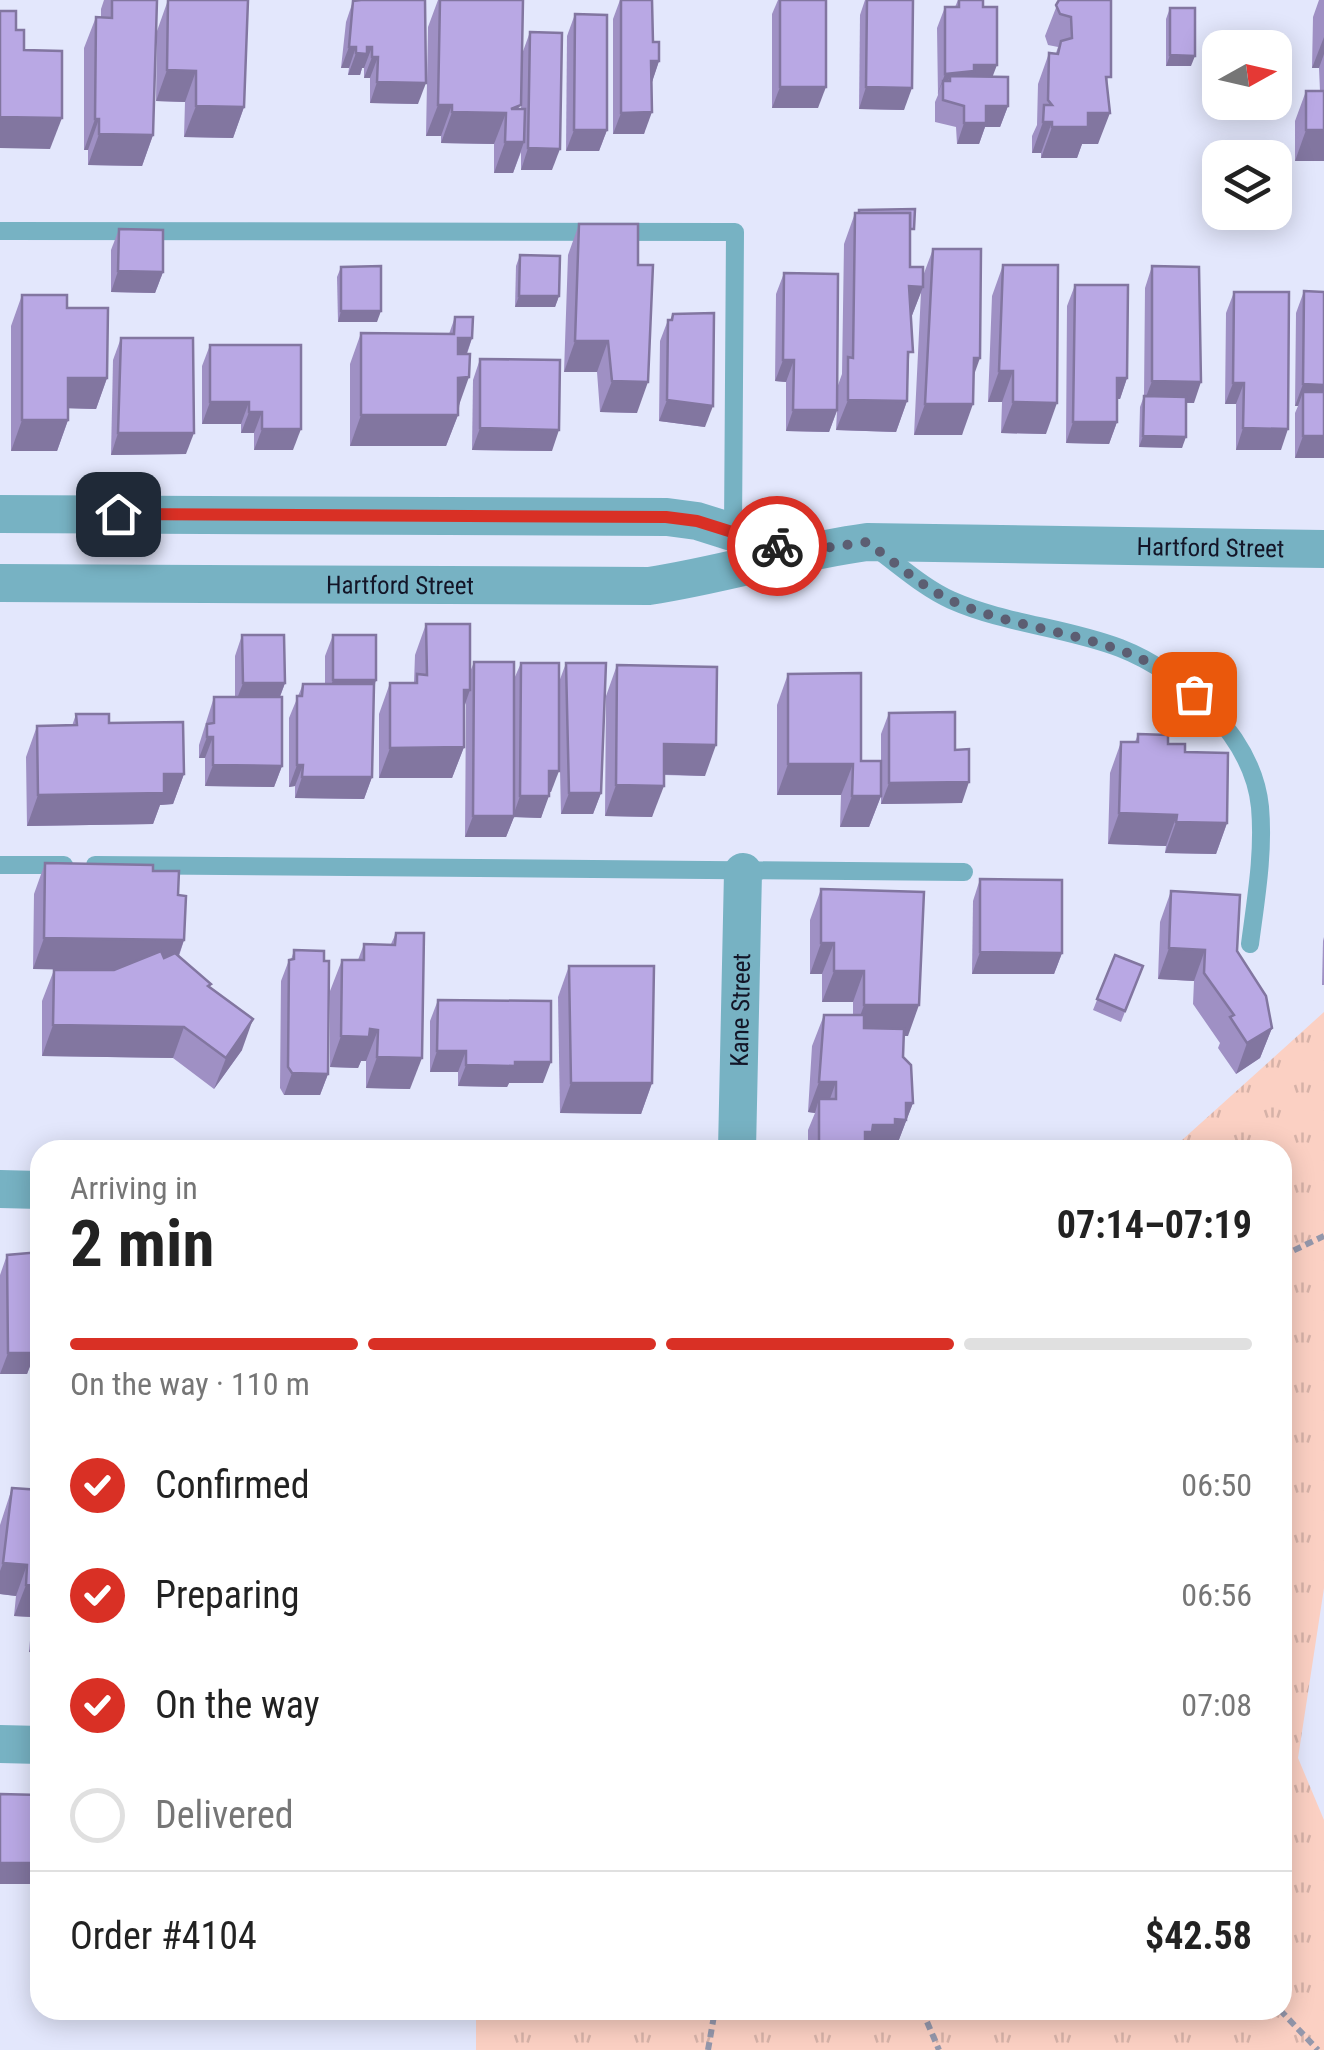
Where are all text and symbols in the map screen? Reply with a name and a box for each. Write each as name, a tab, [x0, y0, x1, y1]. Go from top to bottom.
north arrow	[1202, 30, 1292, 120]
map controls	[1202, 30, 1292, 230]
button: layers	[1202, 140, 1292, 230]
pin	[76, 472, 161, 557]
icon: home	[91, 487, 146, 542]
courier	[727, 496, 827, 596]
icon: bike	[750, 519, 805, 574]
street label: Hartford Street	[1136, 532, 1285, 563]
street label: Hartford Street	[326, 571, 474, 600]
pin	[1152, 652, 1237, 737]
icon: bag	[1167, 667, 1222, 722]
street label: Kane Street	[725, 953, 756, 1067]
text: Arriving in	[70, 1169, 198, 1207]
text: 07:14–07:19	[1057, 1203, 1252, 1247]
text: 2 min	[70, 1206, 214, 1282]
text: On the way · 110 m	[70, 1365, 310, 1403]
icon: check	[70, 1458, 125, 1513]
text: Confirmed	[155, 1463, 310, 1507]
text: 06:50	[1181, 1466, 1252, 1504]
icon: check	[70, 1568, 125, 1623]
text: Preparing	[155, 1573, 300, 1617]
text: 06:56	[1181, 1576, 1252, 1614]
icon: check	[70, 1678, 125, 1733]
text: On the way	[155, 1683, 320, 1727]
text: 07:08	[1181, 1686, 1252, 1724]
text: Delivered	[155, 1793, 294, 1837]
text: Order #4104	[70, 1914, 257, 1958]
text: $42.58	[1145, 1914, 1252, 1958]

